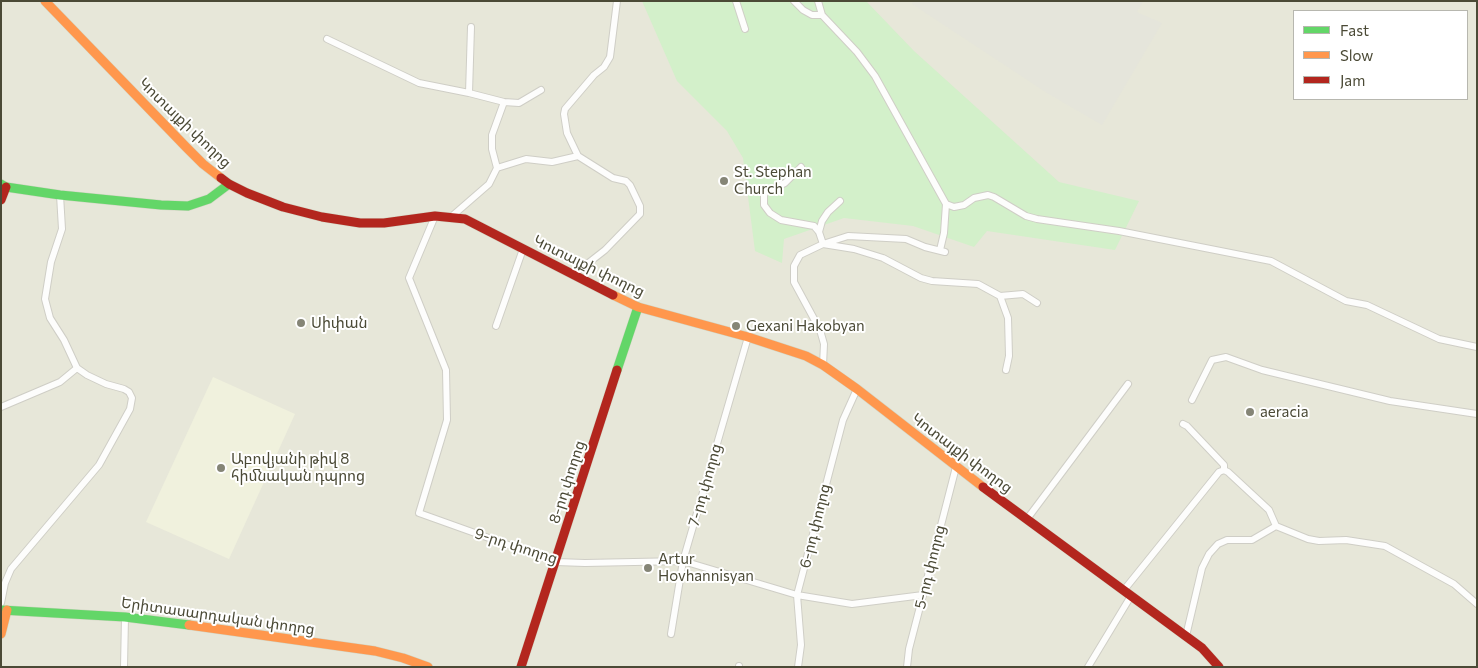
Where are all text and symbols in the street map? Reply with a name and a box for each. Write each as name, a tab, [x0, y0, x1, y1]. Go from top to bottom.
legend	[1293, 10, 1468, 100]
text: Fast	[1340, 21, 1369, 39]
text: Slow	[1340, 46, 1373, 64]
text: Jam	[1340, 71, 1365, 89]
street label: Կոտայքի փողոց	[135, 74, 235, 172]
place label: St. Stephan Church	[734, 163, 812, 198]
marker: St. Stephan Church	[718, 175, 730, 187]
street label: Կոտայքի փողոց	[530, 231, 648, 301]
place label: Սիփան	[311, 314, 368, 332]
marker: Սիփան	[295, 317, 307, 329]
place label: Gexani Hakobyan	[746, 317, 865, 335]
marker: Gexani Hakobyan	[730, 320, 742, 332]
place label: aeracia	[1260, 403, 1309, 421]
marker: aeracia	[1244, 406, 1256, 418]
street label: Կոտայքի փողոց	[908, 409, 1016, 497]
street label: 8-րդ փողոց	[545, 438, 589, 526]
street label: 7-րդ փողոց	[685, 442, 725, 528]
place label: Աբովյանի թիվ 8 հիմնական դպրոց	[231, 450, 365, 485]
marker: Աբովյանի թիվ 8 հիմնական դպրոց	[215, 462, 227, 474]
street label: 6-րդ փողոց	[796, 482, 834, 570]
street label: 5-րդ փողոց	[911, 523, 949, 611]
street label: 9-րդ փողոց	[472, 524, 560, 568]
place label: Artur Hovhannisyan	[658, 550, 754, 585]
marker: Artur Hovhannisyan	[642, 562, 654, 574]
street label: Երիտասարդական փողոց	[120, 593, 316, 639]

